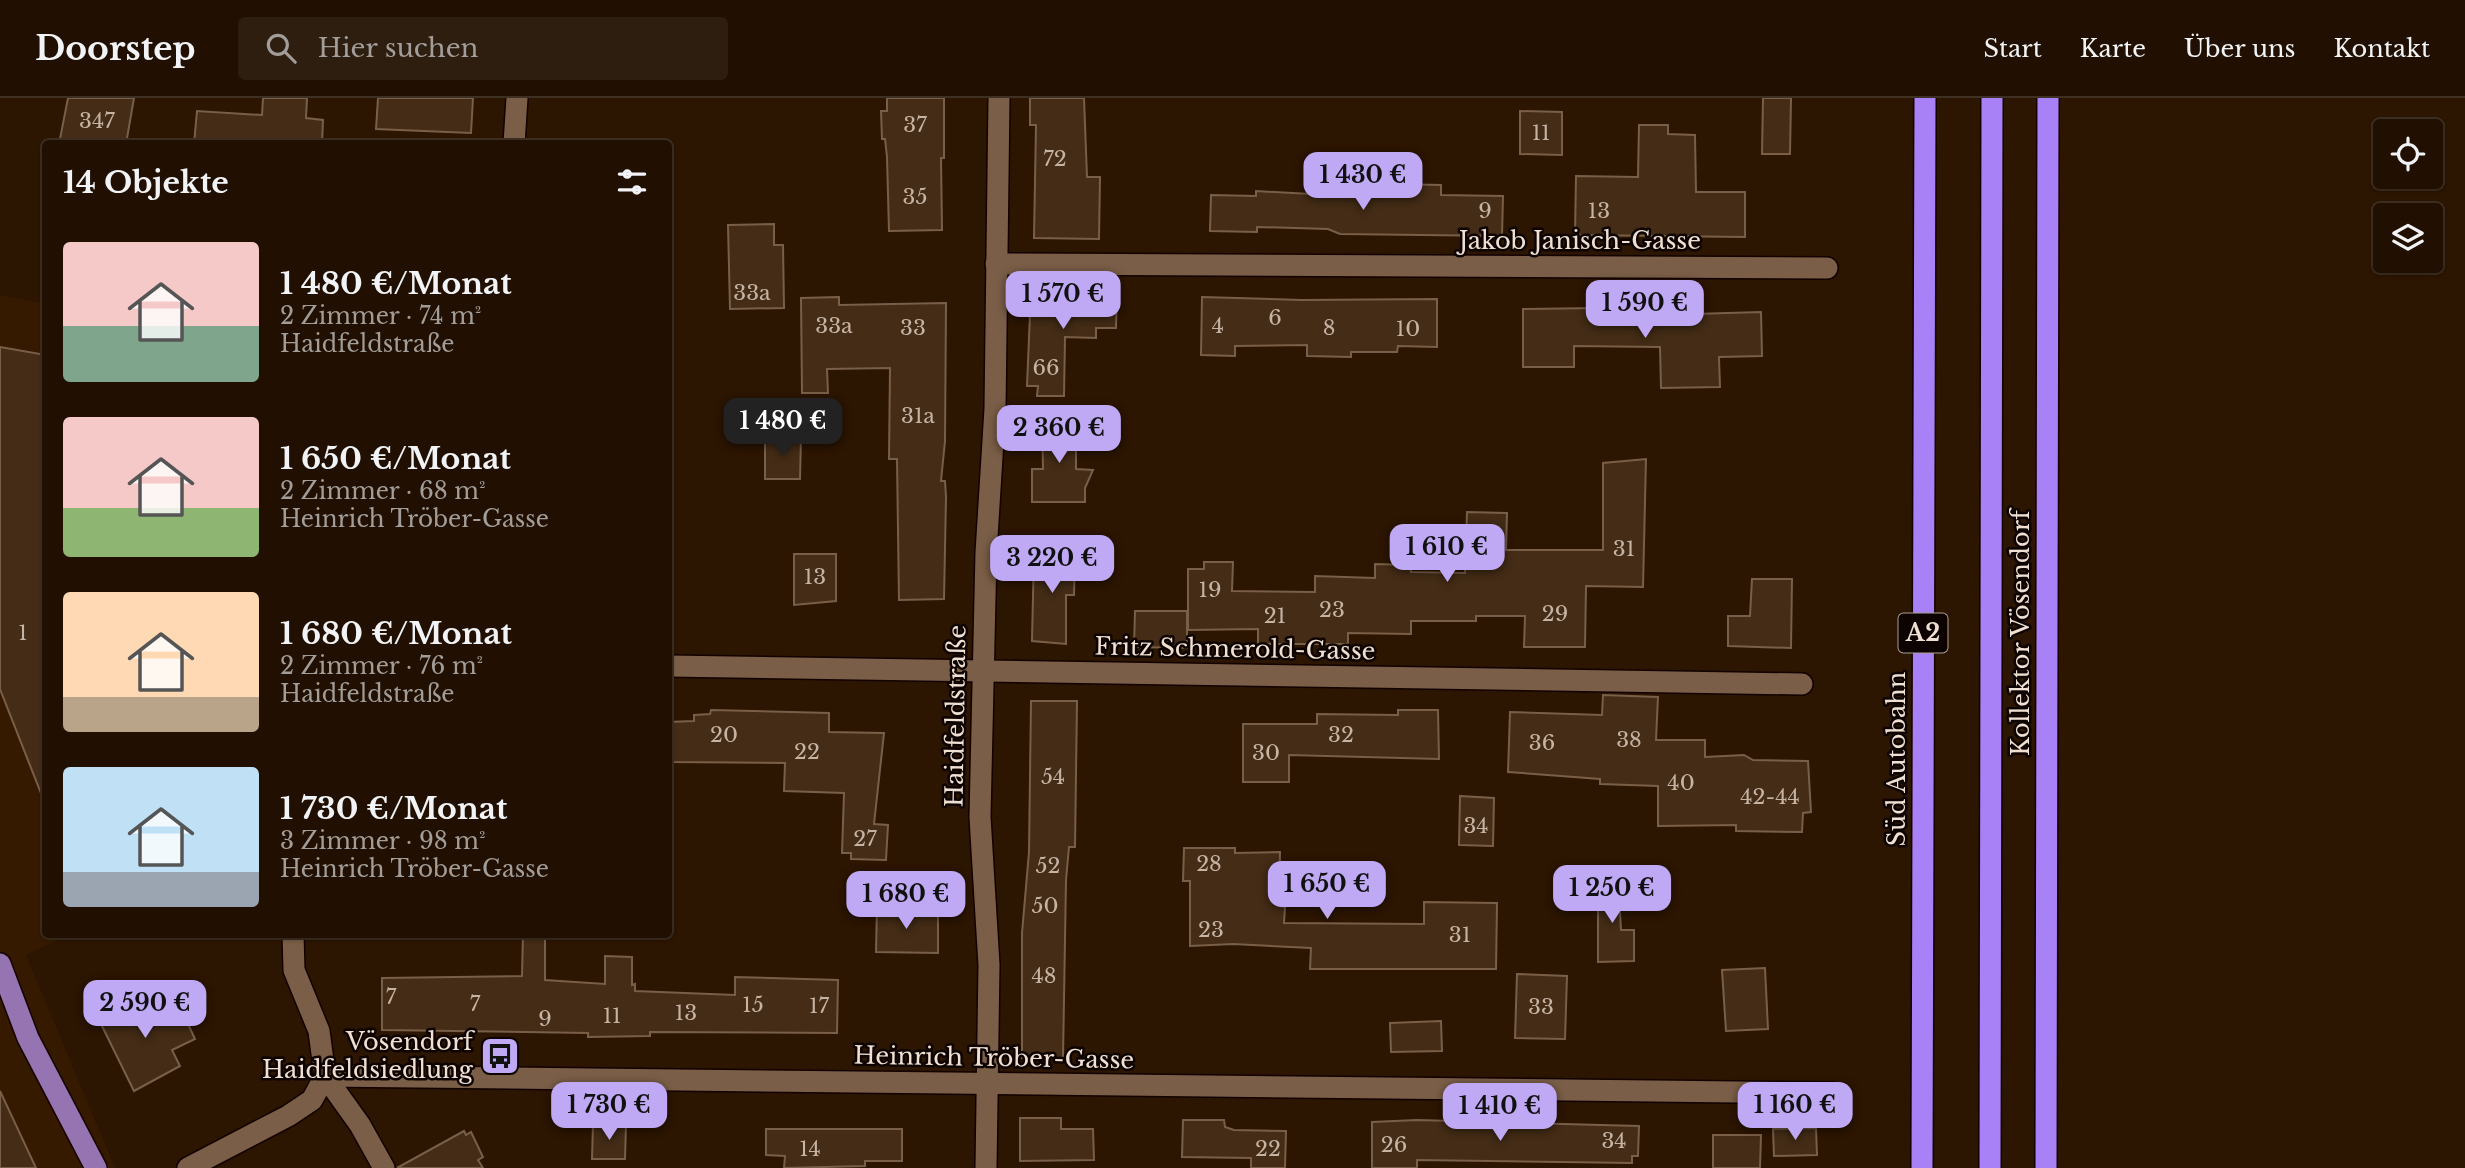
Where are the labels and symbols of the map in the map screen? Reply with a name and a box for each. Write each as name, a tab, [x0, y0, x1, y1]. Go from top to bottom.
house number: 347	[79, 108, 115, 134]
house number: 37	[903, 112, 927, 138]
house number: 11	[1532, 120, 1550, 146]
house number: 72	[1043, 146, 1067, 172]
pin: 1 430 €	[1298, 152, 1428, 212]
house number: 35	[903, 184, 927, 210]
house number: 9	[1478, 198, 1492, 224]
house number: 13	[1588, 198, 1610, 224]
street label: Jakob Janisch-Gasse	[1456, 226, 1701, 255]
pin: 1 570 €	[998, 272, 1128, 331]
house number: 33a	[733, 280, 771, 306]
pin: 1 590 €	[1580, 280, 1710, 340]
house number: 6	[1268, 305, 1282, 331]
house number: 33a	[815, 313, 853, 339]
house number: 4	[1212, 313, 1224, 339]
house number: 33	[900, 315, 926, 341]
house number: 8	[1323, 315, 1335, 341]
house number: 10	[1396, 316, 1420, 342]
house number: 66	[1032, 355, 1060, 381]
pin: 1 480 €	[718, 398, 848, 458]
house number: 31a	[901, 403, 935, 429]
pin: 2 360 €	[994, 406, 1124, 465]
street label: Kollektor Vösendorf	[2006, 507, 2035, 756]
pin: 1 610 €	[1382, 524, 1512, 584]
pin: 3 220 €	[987, 536, 1117, 595]
house number: 31	[1613, 536, 1635, 562]
house number: 13	[804, 564, 826, 590]
house number: 19	[1199, 577, 1221, 603]
house number: 23	[1319, 597, 1345, 623]
house number: 29	[1542, 601, 1568, 627]
house number: 21	[1264, 603, 1286, 629]
road number: A2	[1898, 614, 1948, 652]
house number: 1	[18, 620, 28, 646]
street label: Haidfeldstraße	[939, 625, 972, 807]
street label: Fritz Schmerold-Gasse	[1094, 632, 1376, 665]
street label: Süd Autobahn	[1882, 672, 1911, 846]
house number: 20	[710, 722, 738, 748]
house number: 32	[1328, 722, 1354, 748]
house number: 38	[1616, 727, 1642, 753]
house number: 36	[1529, 730, 1555, 756]
house number: 22	[794, 739, 820, 765]
house number: 30	[1252, 740, 1280, 766]
house number: 54	[1041, 764, 1065, 790]
house number: 40	[1667, 770, 1695, 796]
house number: 42-44	[1740, 784, 1800, 810]
house number: 34	[1463, 813, 1489, 839]
house number: 27	[853, 826, 877, 852]
house number: 28	[1196, 851, 1222, 877]
house number: 52	[1036, 853, 1060, 879]
pin: 1 650 €	[1262, 862, 1392, 921]
pin: 1 250 €	[1547, 866, 1677, 925]
pin: 1 680 €	[841, 872, 971, 931]
house number: 50	[1032, 893, 1058, 919]
house number: 23	[1198, 917, 1224, 943]
house number: 31	[1449, 922, 1471, 948]
house number: 48	[1031, 963, 1057, 989]
pin: 2 590 €	[80, 981, 210, 1040]
house number: 7	[386, 984, 397, 1010]
house number: 7	[470, 991, 481, 1017]
house number: 15	[742, 992, 764, 1018]
house number: 17	[809, 993, 829, 1019]
house number: 33	[1528, 994, 1554, 1020]
house number: 13	[675, 1000, 697, 1026]
house number: 11	[603, 1003, 621, 1029]
house number: 9	[538, 1006, 552, 1032]
place label: Vösendorf Haidfeldsiedlung	[262, 1027, 476, 1084]
bus stop icon: Vösendorf Haidfeldsiedlung	[479, 1035, 521, 1077]
street label: Heinrich Tröber-Gasse	[853, 1041, 1135, 1074]
pin: 1 730 €	[544, 1082, 674, 1142]
pin: 1 160 €	[1730, 1082, 1860, 1142]
pin: 1 410 €	[1435, 1084, 1565, 1143]
house number: 34	[1601, 1128, 1627, 1154]
house number: 26	[1381, 1132, 1407, 1158]
house number: 14	[799, 1136, 821, 1162]
house number: 22	[1255, 1136, 1281, 1162]

